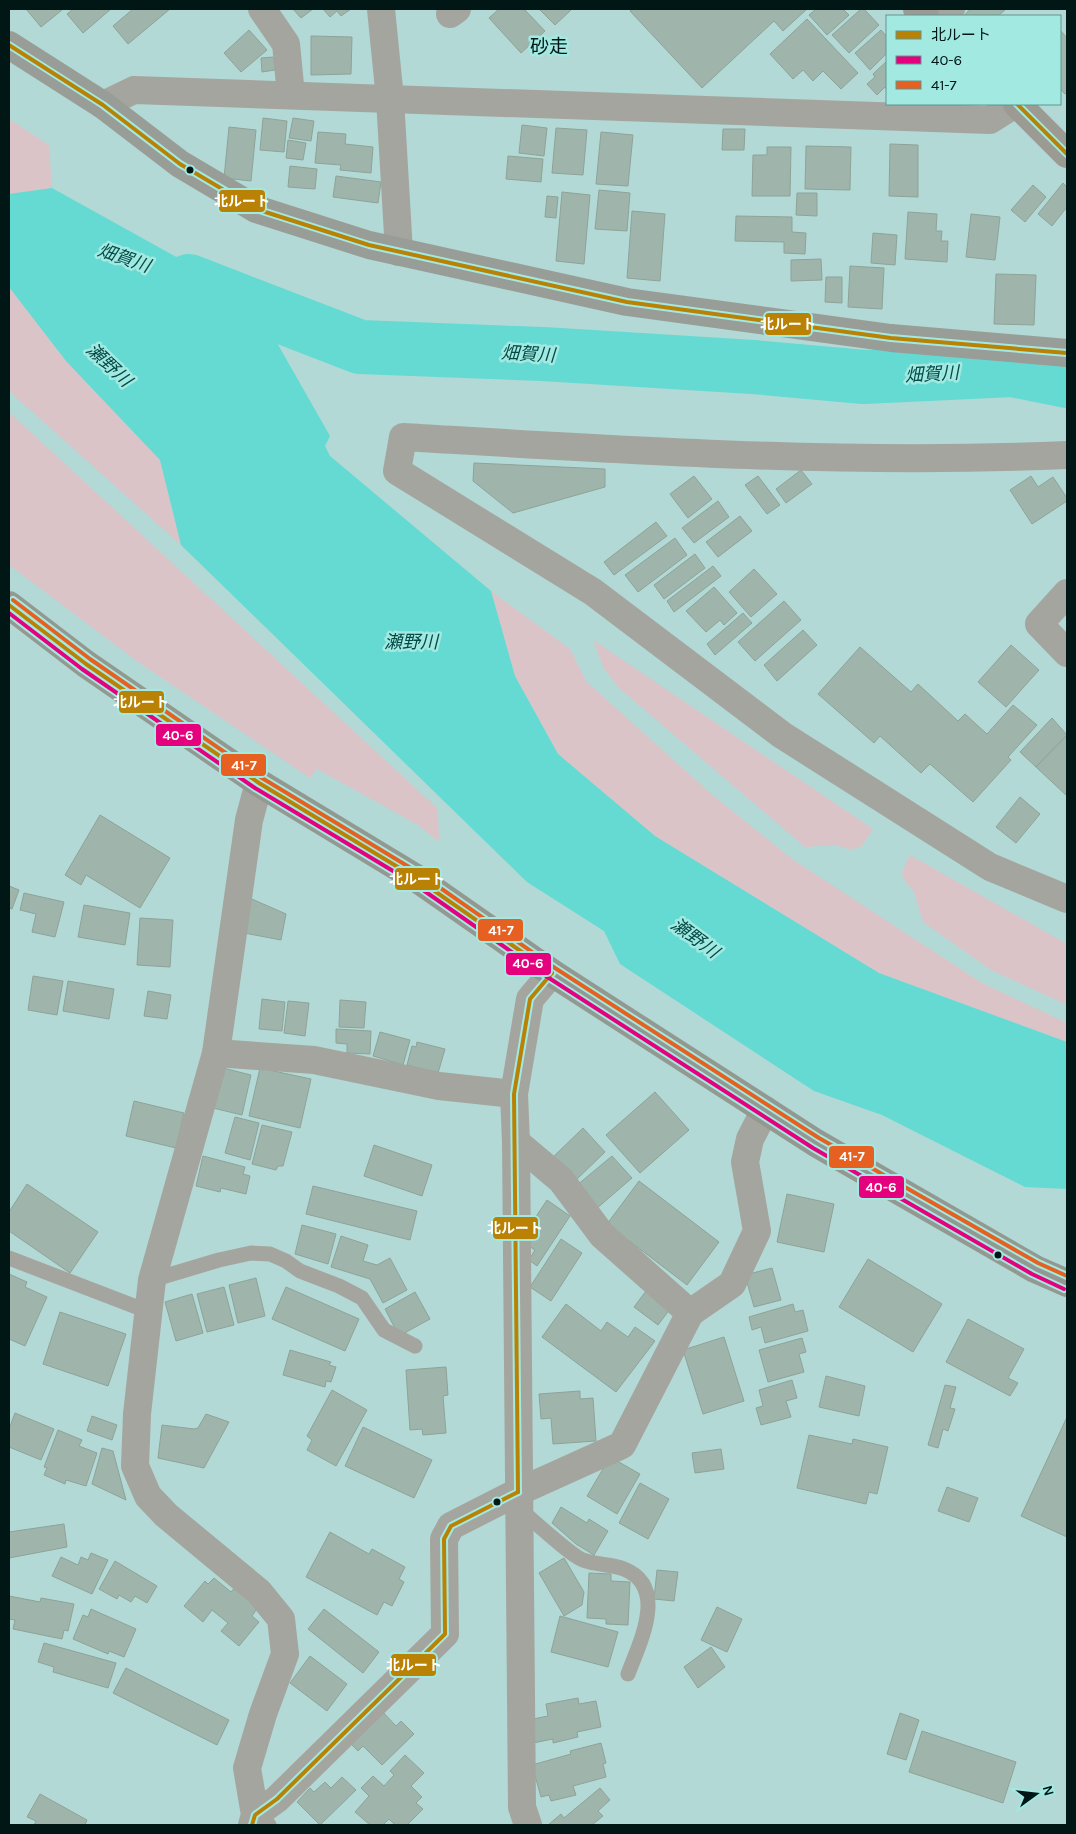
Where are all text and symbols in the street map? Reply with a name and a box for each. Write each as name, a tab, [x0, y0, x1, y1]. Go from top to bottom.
legend	[886, 15, 1061, 105]
text: 北ルート	[931, 26, 991, 44]
district label: 砂走	[530, 36, 568, 58]
text: 40-6	[931, 51, 962, 69]
text: 41-7	[931, 76, 957, 94]
unlabelled marker	[185, 165, 195, 175]
line badge: 北ルート	[218, 189, 266, 213]
text: 北ルート	[214, 193, 270, 210]
water label: 畑賀川	[95, 239, 155, 278]
line badge: 北ルート	[764, 312, 812, 336]
text: 北ルート	[760, 316, 816, 333]
water label: 瀬野川	[82, 339, 138, 393]
water label: 畑賀川	[500, 342, 558, 367]
water label: 畑賀川	[904, 361, 962, 386]
water label: 瀬野川	[384, 631, 440, 653]
line badge: 北ルート	[118, 690, 165, 714]
text: 北ルート	[113, 694, 169, 711]
line badge: 40-6	[155, 723, 202, 747]
text: 40-6	[163, 727, 193, 744]
line badge: 41-7	[220, 753, 267, 777]
text: 41-7	[231, 757, 257, 774]
line badge: 北ルート	[394, 867, 441, 891]
text: 北ルート	[389, 871, 445, 888]
water label: 瀬野川	[667, 913, 725, 964]
line badge: 41-7	[477, 918, 524, 942]
text: 41-7	[488, 922, 514, 939]
line badge: 40-6	[505, 952, 552, 976]
text: 40-6	[513, 955, 543, 972]
line badge: 41-7	[828, 1145, 875, 1169]
text: 41-7	[839, 1148, 865, 1165]
line badge: 40-6	[858, 1175, 905, 1199]
text: 40-6	[866, 1179, 896, 1196]
line badge: 北ルート	[492, 1216, 539, 1240]
text: 北ルート	[487, 1220, 543, 1237]
unlabelled marker	[993, 1250, 1003, 1260]
unlabelled marker	[492, 1497, 502, 1507]
line badge: 北ルート	[390, 1653, 437, 1677]
text: 北ルート	[386, 1657, 442, 1674]
north arrow	[1011, 1769, 1061, 1819]
text: N	[1039, 1784, 1058, 1798]

